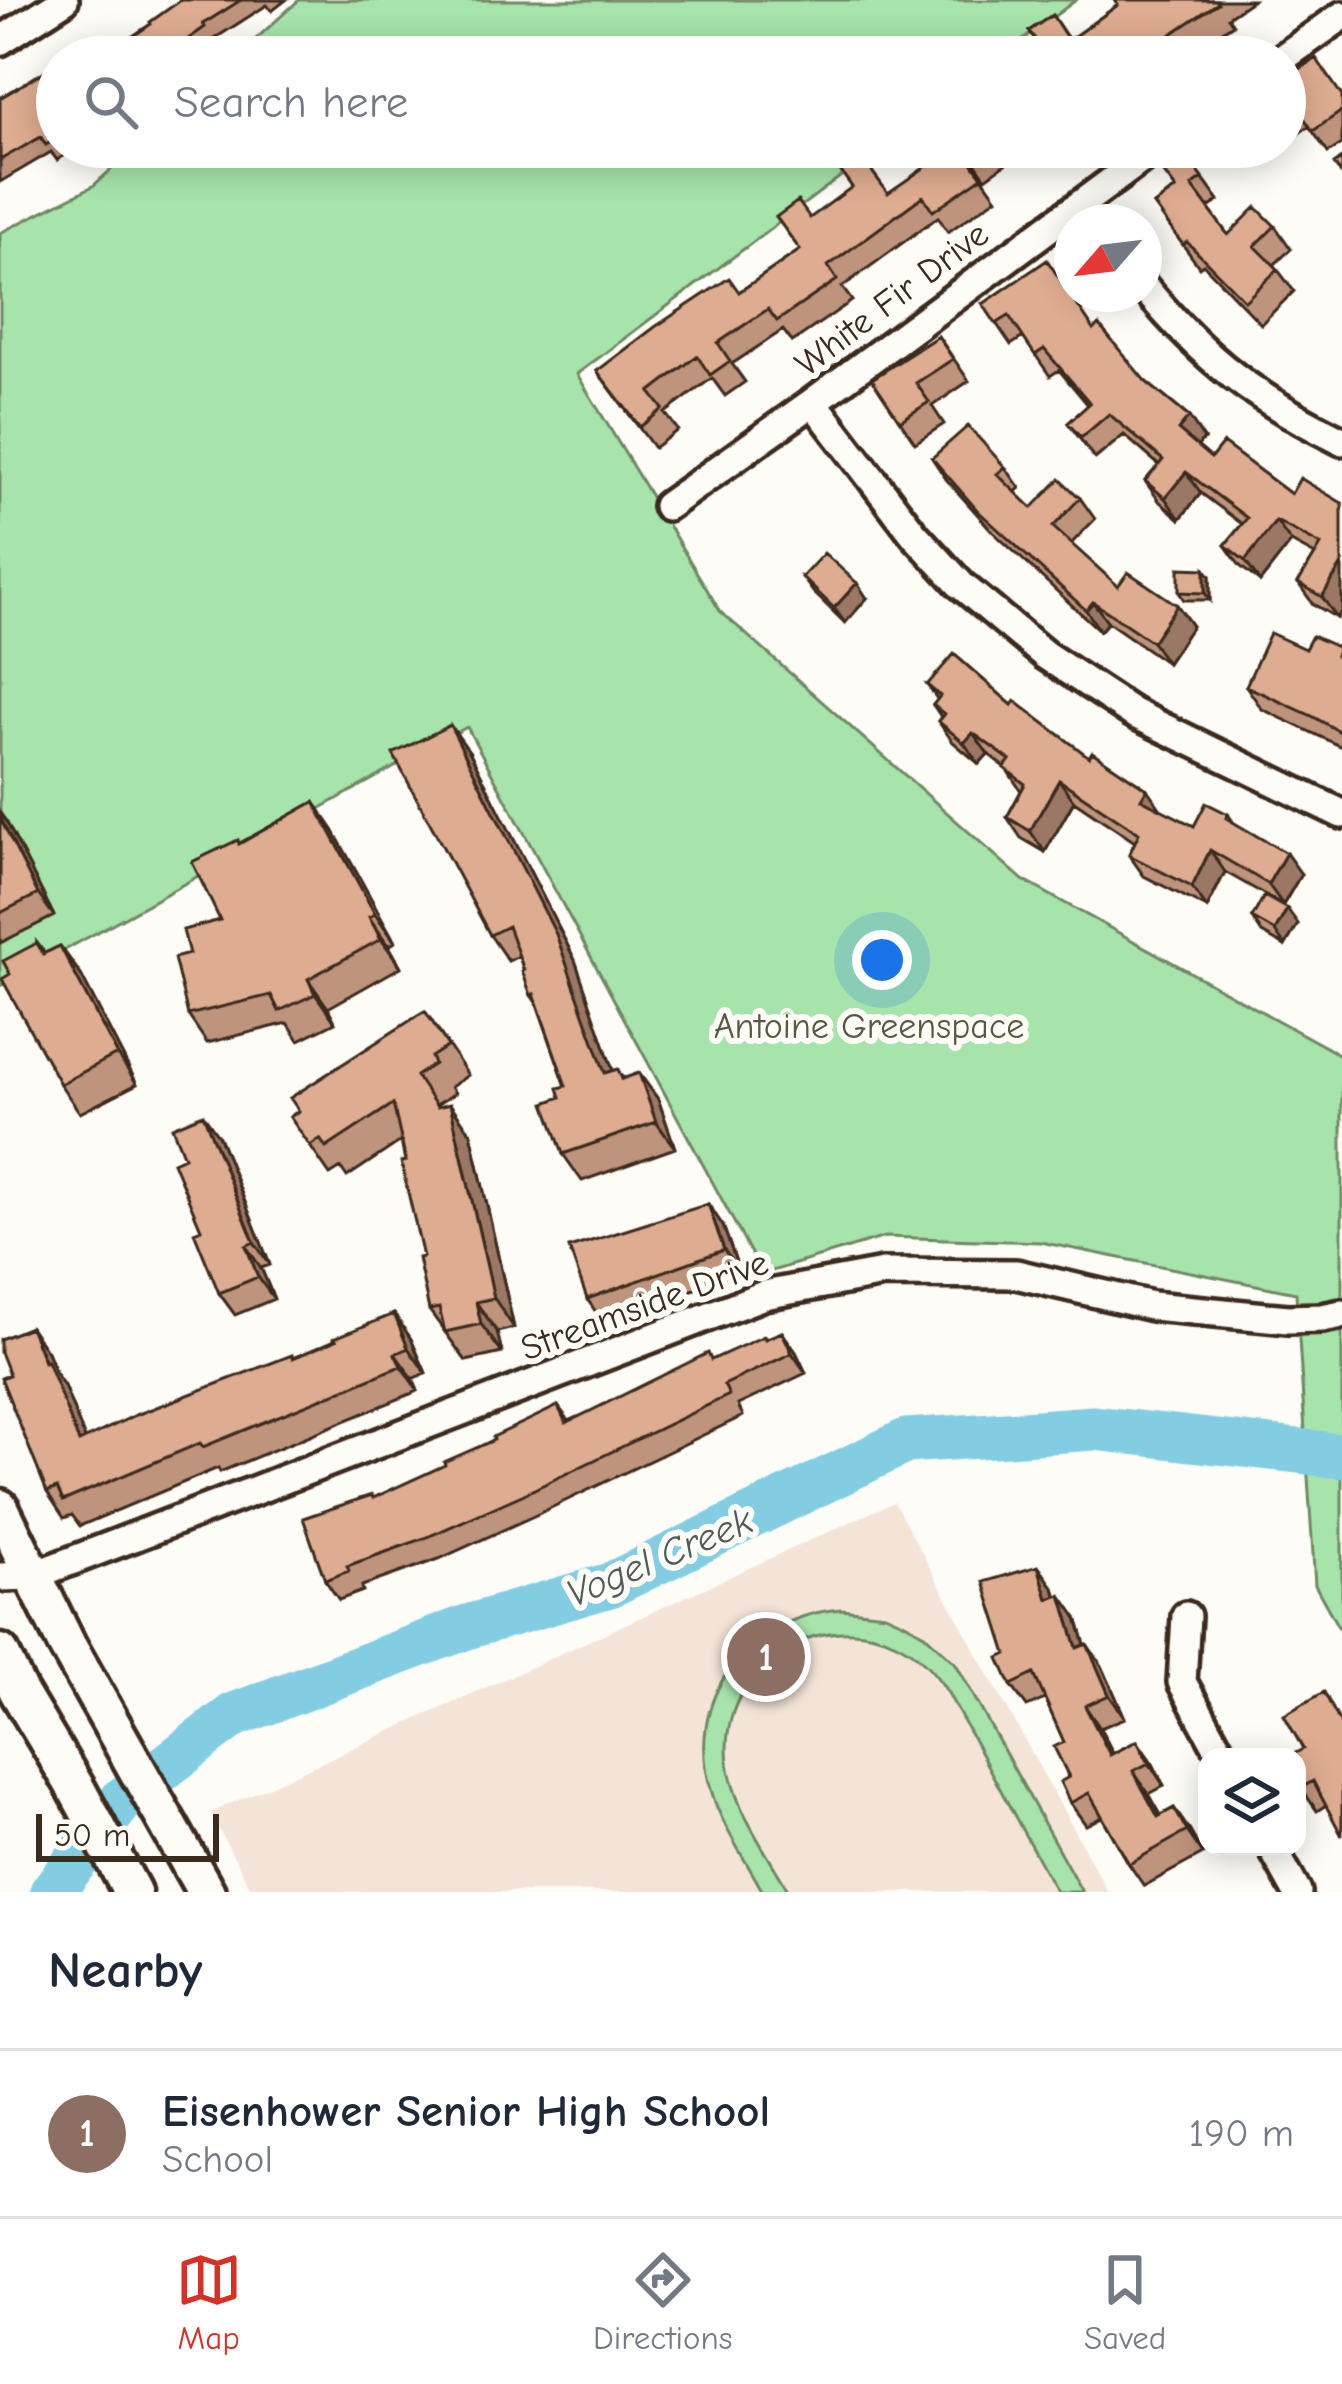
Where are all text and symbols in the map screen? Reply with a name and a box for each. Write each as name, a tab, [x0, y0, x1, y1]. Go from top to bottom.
search box	[36, 36, 1306, 168]
icon: search	[78, 69, 144, 135]
text: Search here	[174, 76, 408, 128]
north arrow	[1054, 204, 1162, 312]
street label: White Fir Drive	[787, 213, 996, 385]
your location	[852, 930, 912, 990]
park label: Antoine Greenspace	[714, 1006, 1024, 1047]
street label: Streamside Drive	[515, 1242, 774, 1369]
water label: Vogel Creek	[560, 1498, 760, 1617]
pin: 1	[727, 1612, 805, 1702]
map controls	[1198, 1748, 1306, 1856]
button: layers	[1198, 1748, 1306, 1856]
scale bar	[36, 1808, 219, 1861]
text: 50 m	[54, 1816, 130, 1854]
text: Nearby	[48, 1941, 202, 2000]
text: Eisenhower Senior High School	[162, 2085, 770, 2137]
text: 1	[79, 2111, 95, 2156]
text: 190 m	[1189, 2111, 1294, 2156]
text: School	[162, 2137, 273, 2182]
tab: Map	[176, 2247, 242, 2357]
tab: Directions	[593, 2247, 733, 2357]
tab: Saved	[1084, 2247, 1166, 2357]

